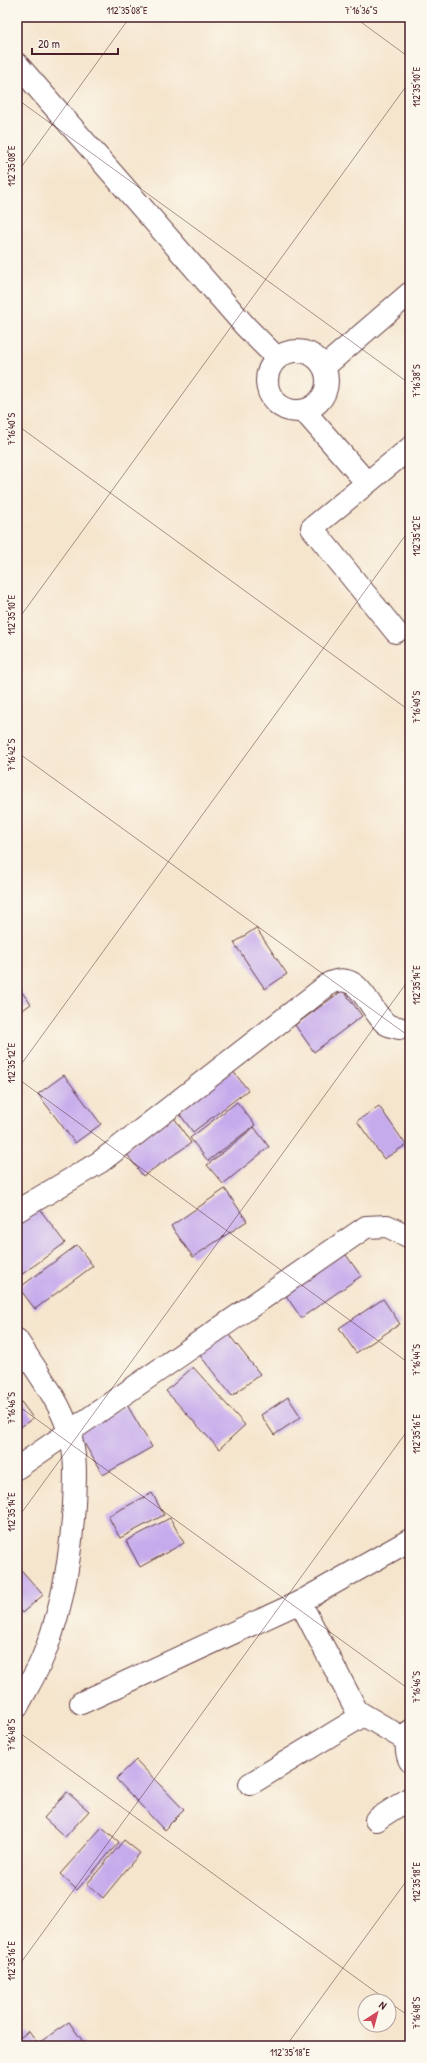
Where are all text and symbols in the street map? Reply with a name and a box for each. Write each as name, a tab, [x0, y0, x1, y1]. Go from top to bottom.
text: 112°35'08"E	[107, 4, 148, 17]
text: 7°16'36"S	[345, 4, 378, 17]
scale bar	[32, 30, 118, 56]
text: 20 m	[38, 35, 60, 52]
text: 112°35'10"E	[410, 66, 423, 107]
text: 112°35'08"E	[5, 145, 18, 186]
text: 7°16'38"S	[410, 364, 423, 397]
text: 7°16'40"S	[5, 412, 18, 445]
text: 112°35'12"E	[410, 515, 423, 556]
text: 112°35'10"E	[5, 594, 18, 635]
text: 7°16'40"S	[410, 690, 423, 723]
text: 7°16'42"S	[5, 738, 18, 771]
text: 112°35'14"E	[410, 965, 423, 1005]
text: 112°35'12"E	[5, 1042, 18, 1083]
text: 7°16'44"S	[410, 1344, 423, 1376]
text: 7°16'46"S	[5, 1392, 18, 1424]
text: 112°35'16"E	[410, 1414, 423, 1454]
text: 112°35'14"E	[5, 1492, 18, 1532]
text: 7°16'46"S	[410, 1671, 423, 1703]
text: 7°16'48"S	[5, 1718, 18, 1751]
text: 112°35'18"E	[410, 1861, 423, 1902]
text: 112°35'16"E	[5, 1941, 18, 1981]
north arrow	[357, 1993, 397, 2033]
text: 7°16'48"S	[410, 1996, 423, 2029]
text: N	[376, 1998, 389, 2012]
text: 112°35'18"E	[270, 2046, 311, 2059]

